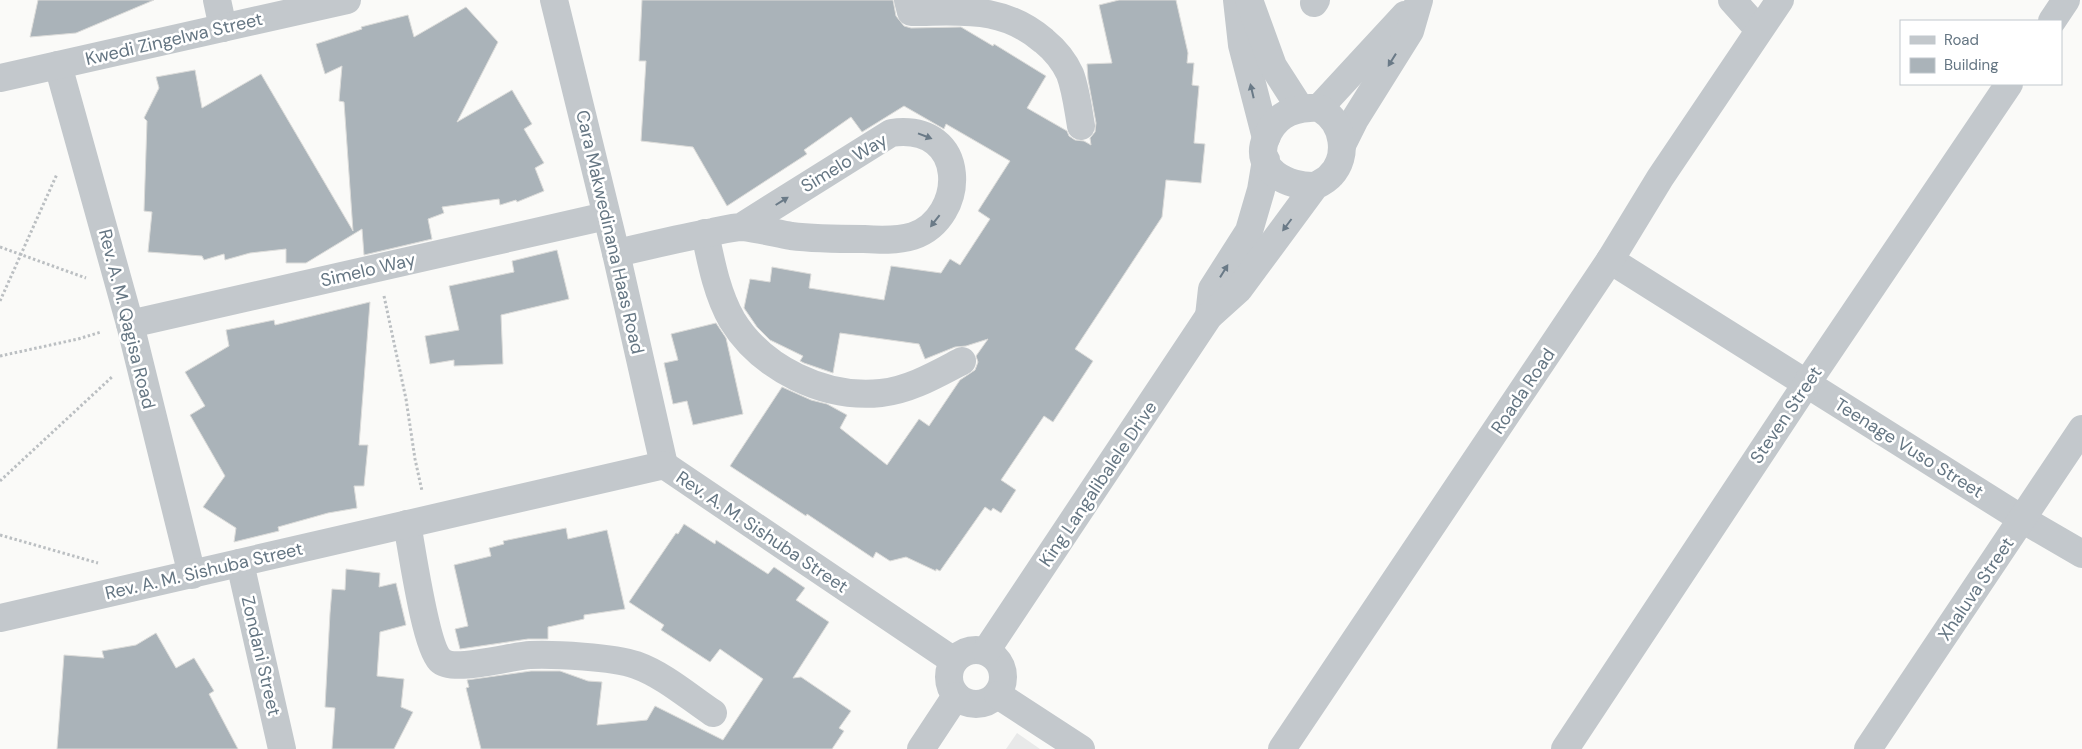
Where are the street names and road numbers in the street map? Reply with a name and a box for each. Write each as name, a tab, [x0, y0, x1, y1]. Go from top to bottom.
street label: Kwedi Zingelwa Street	[83, 7, 265, 71]
street label: Cara Makwedinana Haas Road	[570, 108, 650, 356]
street label: Simelo Way	[796, 128, 892, 198]
street label: Rev. A. M. Qagisa Road	[93, 227, 161, 411]
street label: Simelo Way	[318, 247, 418, 293]
street label: Roada Road	[1486, 344, 1560, 438]
street label: Steven Street	[1745, 362, 1827, 468]
street label: Teenage Vuso Street	[1830, 392, 1988, 504]
street label: King Langalibalele Drive	[1034, 397, 1162, 571]
street label: Rev. A. M. Sishuba Street	[671, 466, 853, 598]
street label: Xhaluva Street	[1933, 533, 2019, 645]
street label: Rev. A. M. Sishuba Street	[103, 537, 305, 605]
street label: Zondani Street	[236, 594, 286, 718]

